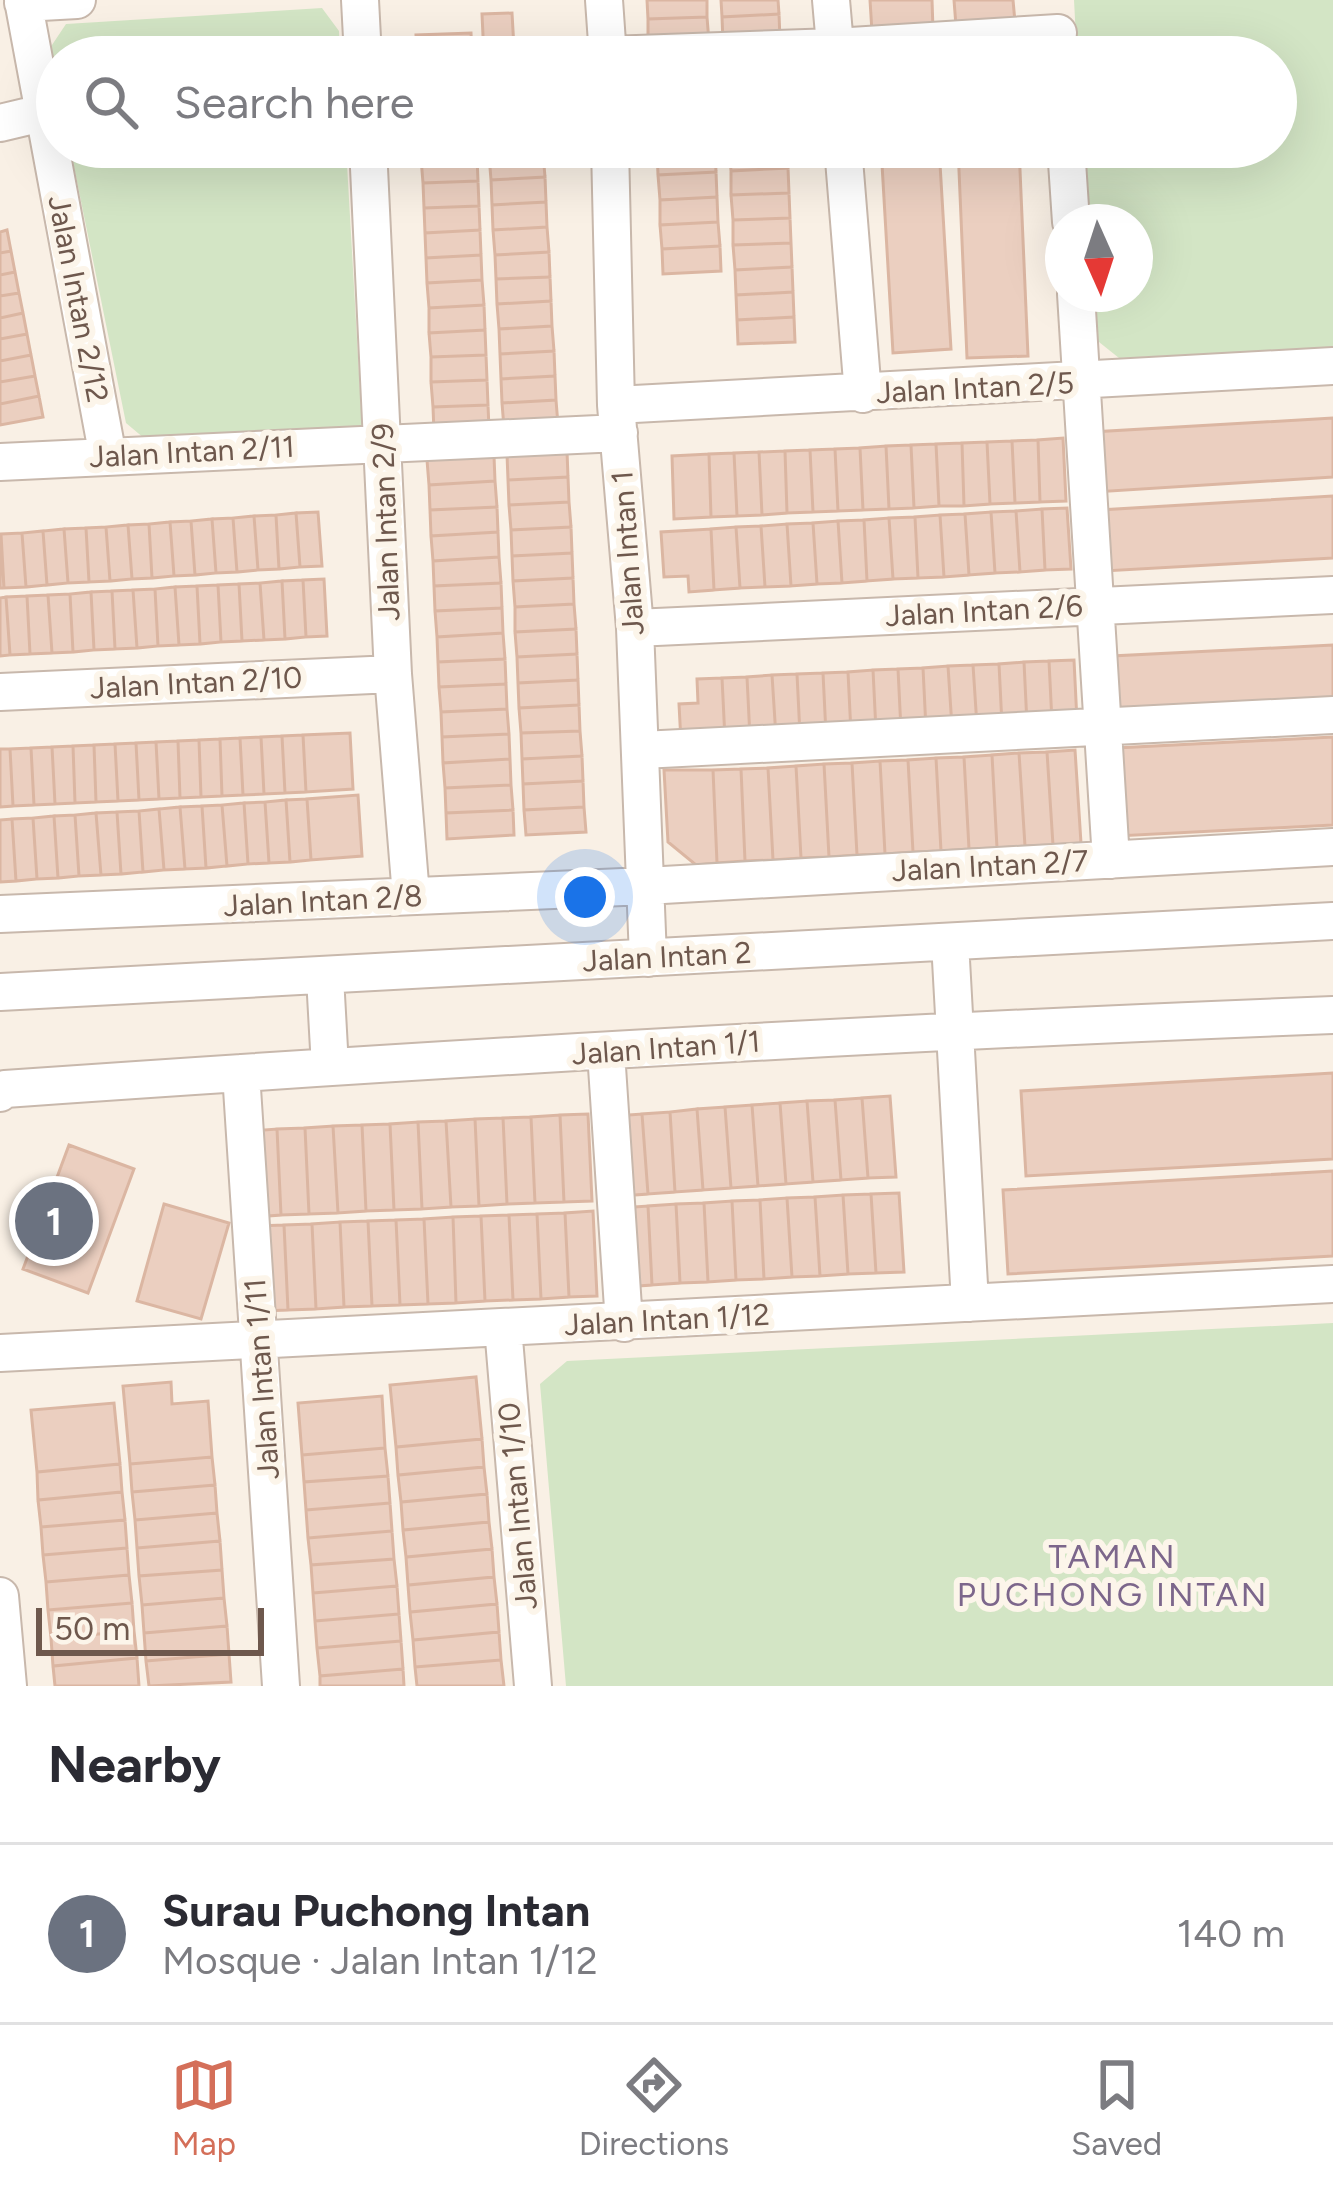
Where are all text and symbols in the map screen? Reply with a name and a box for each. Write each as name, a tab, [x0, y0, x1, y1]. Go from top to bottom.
search box	[36, 36, 1297, 168]
icon: search	[78, 69, 144, 135]
text: Search here	[174, 75, 414, 129]
street label: Jalan Intan 2/12	[40, 192, 117, 406]
north arrow	[1045, 204, 1153, 312]
street label: Jalan Intan 2/5	[875, 364, 1075, 411]
street label: Jalan Intan 2/9	[364, 423, 407, 622]
street label: Jalan Intan 2/11	[88, 428, 296, 475]
street label: Jalan Intan 1	[603, 470, 652, 637]
street label: Jalan Intan 2/6	[884, 587, 1084, 634]
street label: Jalan Intan 2/10	[89, 658, 303, 707]
street label: Jalan Intan 2/7	[891, 842, 1089, 889]
your location	[555, 867, 615, 927]
street label: Jalan Intan 2/8	[223, 877, 423, 924]
street label: Jalan Intan 2	[582, 934, 752, 979]
street label: Jalan Intan 1/1	[570, 1022, 761, 1073]
pin: 1	[15, 1176, 93, 1266]
street label: Jalan Intan 1/11	[236, 1277, 287, 1481]
street label: Jalan Intan 1/12	[563, 1296, 771, 1343]
street label: Jalan Intan 1/10	[490, 1401, 545, 1611]
district label: TAMAN PUCHONG INTAN	[957, 1537, 1269, 1614]
scale bar	[36, 1602, 264, 1655]
text: 50 m	[54, 1609, 130, 1648]
text: Nearby	[48, 1734, 221, 1795]
text: Surau Puchong Intan	[162, 1883, 590, 1937]
text: 1	[79, 1910, 95, 1957]
text: 140 m	[1177, 1910, 1285, 1957]
text: Mosque · Jalan Intan 1/12	[162, 1937, 598, 1984]
tab: Map	[171, 2052, 237, 2163]
tab: Directions	[579, 2052, 729, 2163]
tab: Saved	[1071, 2052, 1162, 2163]

